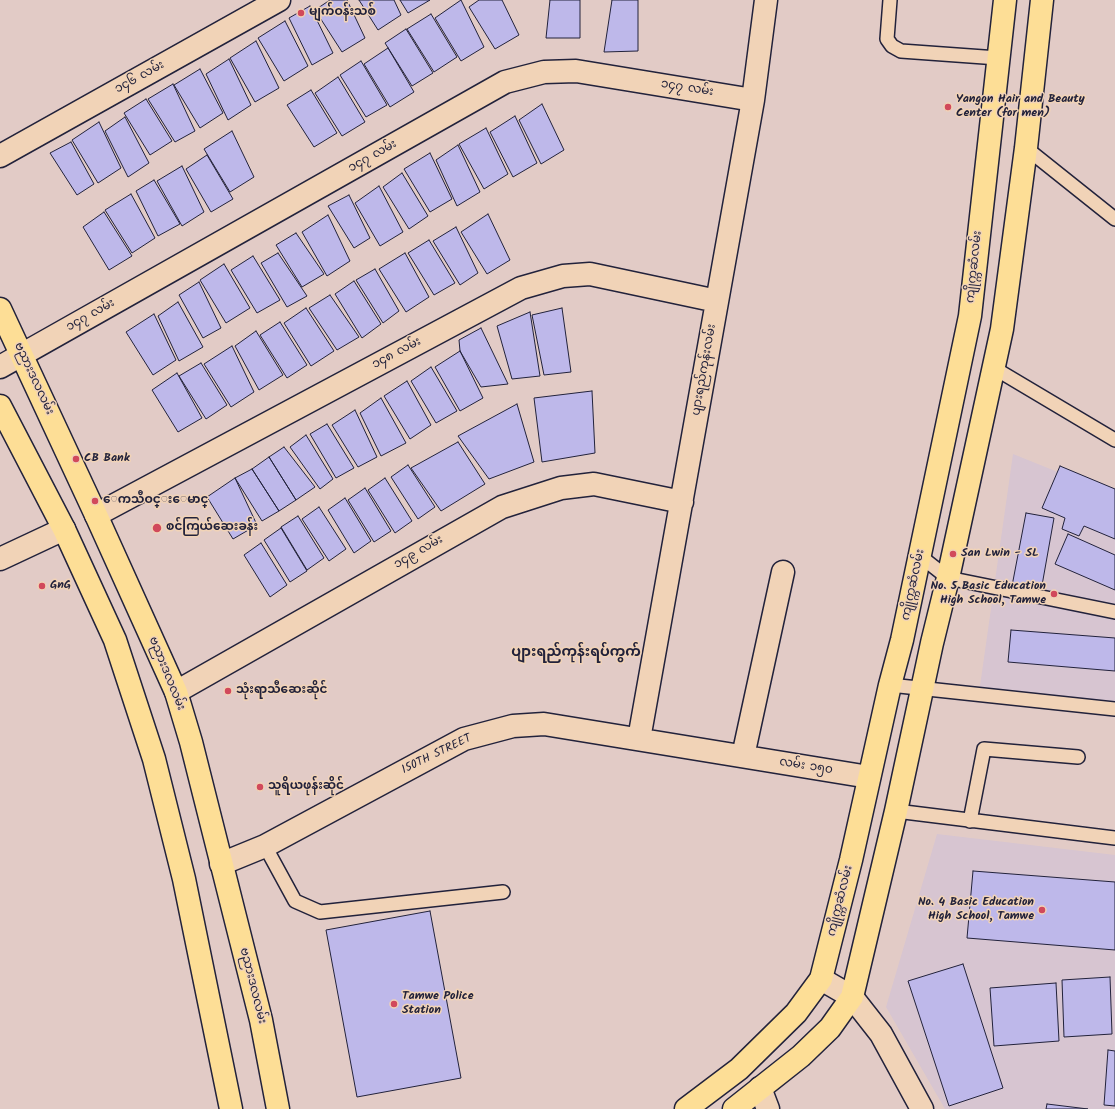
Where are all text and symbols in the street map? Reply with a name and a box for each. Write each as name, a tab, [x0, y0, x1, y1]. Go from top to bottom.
place label: မျက်ဝန်းသစ်	[309, 6, 376, 20]
marker: မျက်ဝန်းသစ်	[296, 8, 306, 18]
street label: ၁၄၆ လမ်း	[113, 59, 167, 97]
street label: ၁၄၇ လမ်း	[660, 78, 714, 100]
place label: Yangon Hair and Beauty Center (for men)	[956, 93, 1085, 121]
marker: Yangon Hair and Beauty Center (for men)	[943, 102, 953, 112]
street label: ၁၄၇ လမ်း	[346, 138, 400, 176]
street label: ကျိုက္ကဆံလမ်း	[964, 230, 986, 304]
street label: ၁၄၇ လမ်း	[64, 297, 118, 335]
street label: ပျားရည်ကုန်းလမ်း	[690, 323, 720, 417]
street label: ၁၄၈ လမ်း	[370, 335, 424, 373]
street label: ဗညားဒလလမ်း	[10, 341, 56, 417]
place label: CB Bank	[84, 452, 130, 466]
marker: CB Bank	[71, 454, 81, 464]
place label: ေကသီဝင္းေမာင္	[103, 494, 208, 508]
marker: ေကသီဝင္းေမာင္	[90, 496, 100, 506]
place label: စင်ကြယ်ဆေးခန်း	[166, 521, 258, 535]
marker: စင်ကြယ်ဆေးခန်း	[151, 522, 163, 534]
street label: ၁၄၉ လမ်း	[392, 533, 446, 573]
place label: San Lwin - SL	[961, 547, 1039, 561]
street label: ကျိုက္ကဆံလမ်း	[899, 548, 929, 622]
marker: San Lwin - SL	[948, 549, 958, 559]
place label: GnG	[50, 579, 71, 593]
place label: No. 5 Basic Education High School, Tamwe	[930, 580, 1046, 608]
marker: GnG	[37, 581, 47, 591]
marker: No. 5 Basic Education High School, Tamwe	[1049, 589, 1059, 599]
street label: ဗညားဒလလမ်း	[145, 635, 187, 713]
district label: ပျားရည်ကုန်းရပ်ကွက်	[511, 646, 641, 662]
place label: သုံးရာသီဆေးဆိုင်	[236, 684, 327, 698]
marker: သုံးရာသီဆေးဆိုင်	[223, 686, 233, 696]
street label: 150TH STREET	[400, 732, 474, 778]
street label: လမ်း ၁၅၀	[778, 756, 834, 778]
place label: သူရိယဖုန်းဆိုင်	[268, 780, 344, 794]
marker: သူရိယဖုန်းဆိုင်	[255, 782, 265, 792]
street label: ကျိုက္ကဆံလမ်း	[825, 864, 857, 938]
place label: No. 4 Basic Education High School, Tamwe	[918, 896, 1034, 924]
marker: No. 4 Basic Education High School, Tamwe	[1037, 905, 1047, 915]
street label: ဗညားဒလလမ်း	[236, 946, 268, 1026]
place label: Tamwe Police Station	[402, 990, 474, 1018]
marker: Tamwe Police Station	[389, 999, 399, 1009]

